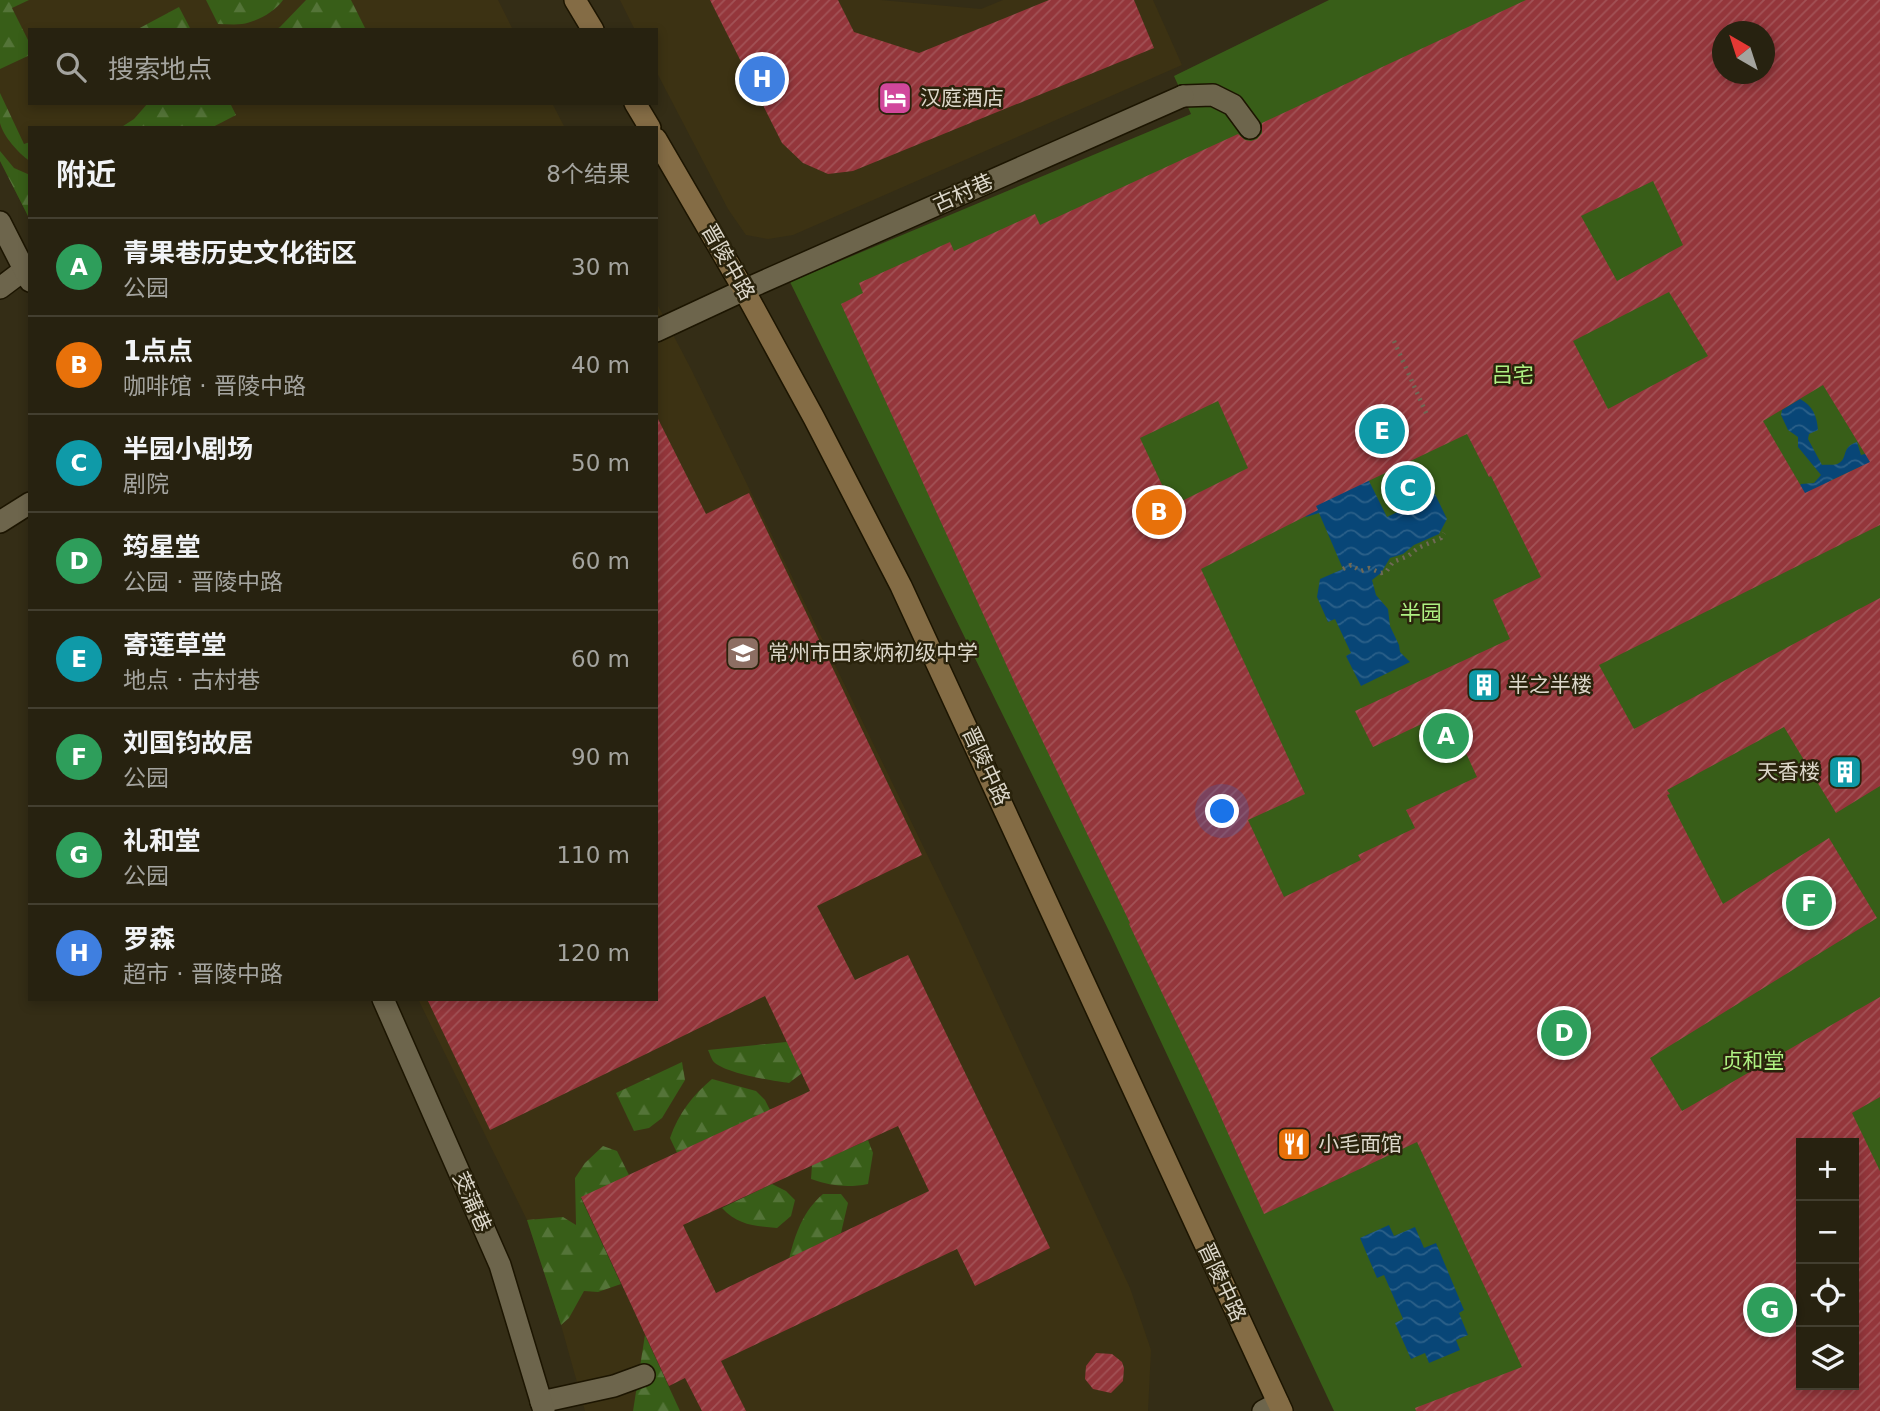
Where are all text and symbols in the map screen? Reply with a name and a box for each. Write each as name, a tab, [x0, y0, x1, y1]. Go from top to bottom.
north arrow	[1712, 21, 1775, 84]
search box	[28, 28, 658, 105]
icon: search	[52, 48, 90, 86]
pin: H	[739, 53, 785, 105]
text: 搜索地点	[108, 54, 212, 84]
hotel icon: 汉庭酒店	[876, 79, 914, 117]
place label: 汉庭酒店	[920, 86, 1004, 110]
text: 附近	[56, 157, 116, 192]
text: 8个结果	[546, 161, 630, 187]
street label: 古村巷	[929, 169, 997, 217]
street label: 晋陵中路	[697, 220, 759, 304]
text: 青果巷历史文化街区	[123, 238, 357, 268]
text: A	[70, 254, 88, 280]
text: 30 m	[571, 254, 630, 280]
text: 公园	[123, 275, 169, 301]
text: 1点点	[123, 336, 193, 366]
text: B	[70, 352, 88, 378]
text: 40 m	[571, 352, 630, 378]
park label: 吕宅	[1492, 363, 1534, 387]
text: 咖啡馆 · 晋陵中路	[123, 373, 306, 399]
pin: E	[1359, 405, 1405, 457]
text: 半园小剧场	[123, 434, 253, 464]
text: C	[71, 450, 87, 476]
text: 50 m	[571, 450, 630, 476]
pin: C	[1385, 462, 1431, 514]
text: 剧院	[123, 471, 169, 497]
pin: B	[1136, 486, 1182, 538]
text: 筠星堂	[123, 532, 201, 562]
text: D	[69, 548, 89, 574]
text: 60 m	[571, 548, 630, 574]
text: 公园 · 晋陵中路	[123, 569, 283, 595]
park label: 半园	[1400, 601, 1442, 625]
text: 寄莲草堂	[123, 630, 227, 660]
school or university icon: 常州市田家炳初级中学	[724, 634, 762, 672]
place label: 常州市田家炳初级中学	[768, 641, 978, 665]
text: E	[71, 646, 87, 672]
text: 60 m	[571, 646, 630, 672]
building icon: 半之半楼	[1465, 666, 1503, 704]
text: 地点 · 古村巷	[123, 667, 260, 693]
place label: 半之半楼	[1508, 673, 1592, 697]
pin: A	[1423, 710, 1469, 762]
street label: 晋陵中路	[957, 723, 1015, 809]
text: 刘国钧故居	[123, 728, 253, 758]
text: F	[71, 744, 87, 770]
text: 90 m	[571, 744, 630, 770]
building icon: 天香楼	[1826, 753, 1864, 791]
place label: 天香楼	[1757, 760, 1820, 784]
text: 公园	[123, 765, 169, 791]
your location	[1205, 794, 1239, 828]
text: 礼和堂	[123, 826, 201, 856]
text: G	[70, 842, 88, 868]
text: 110 m	[556, 842, 630, 868]
text: 公园	[123, 863, 169, 889]
pin: F	[1786, 877, 1832, 929]
text: 罗森	[123, 924, 175, 954]
text: H	[69, 940, 89, 966]
text: 120 m	[556, 940, 630, 966]
text: 超市 · 晋陵中路	[123, 961, 283, 987]
pin: D	[1541, 1007, 1587, 1059]
park label: 贞和堂	[1722, 1049, 1785, 1073]
restaurant icon: 小毛面馆	[1275, 1125, 1313, 1163]
place label: 小毛面馆	[1318, 1132, 1402, 1156]
map controls	[1796, 1138, 1859, 1390]
button: +	[1796, 1138, 1859, 1201]
street label: 茭蒲巷	[448, 1168, 496, 1236]
button: −	[1796, 1201, 1859, 1264]
street label: 晋陵中路	[1193, 1239, 1251, 1325]
button: locate	[1796, 1264, 1859, 1327]
pin: G	[1747, 1284, 1793, 1336]
button: layers	[1796, 1327, 1859, 1390]

